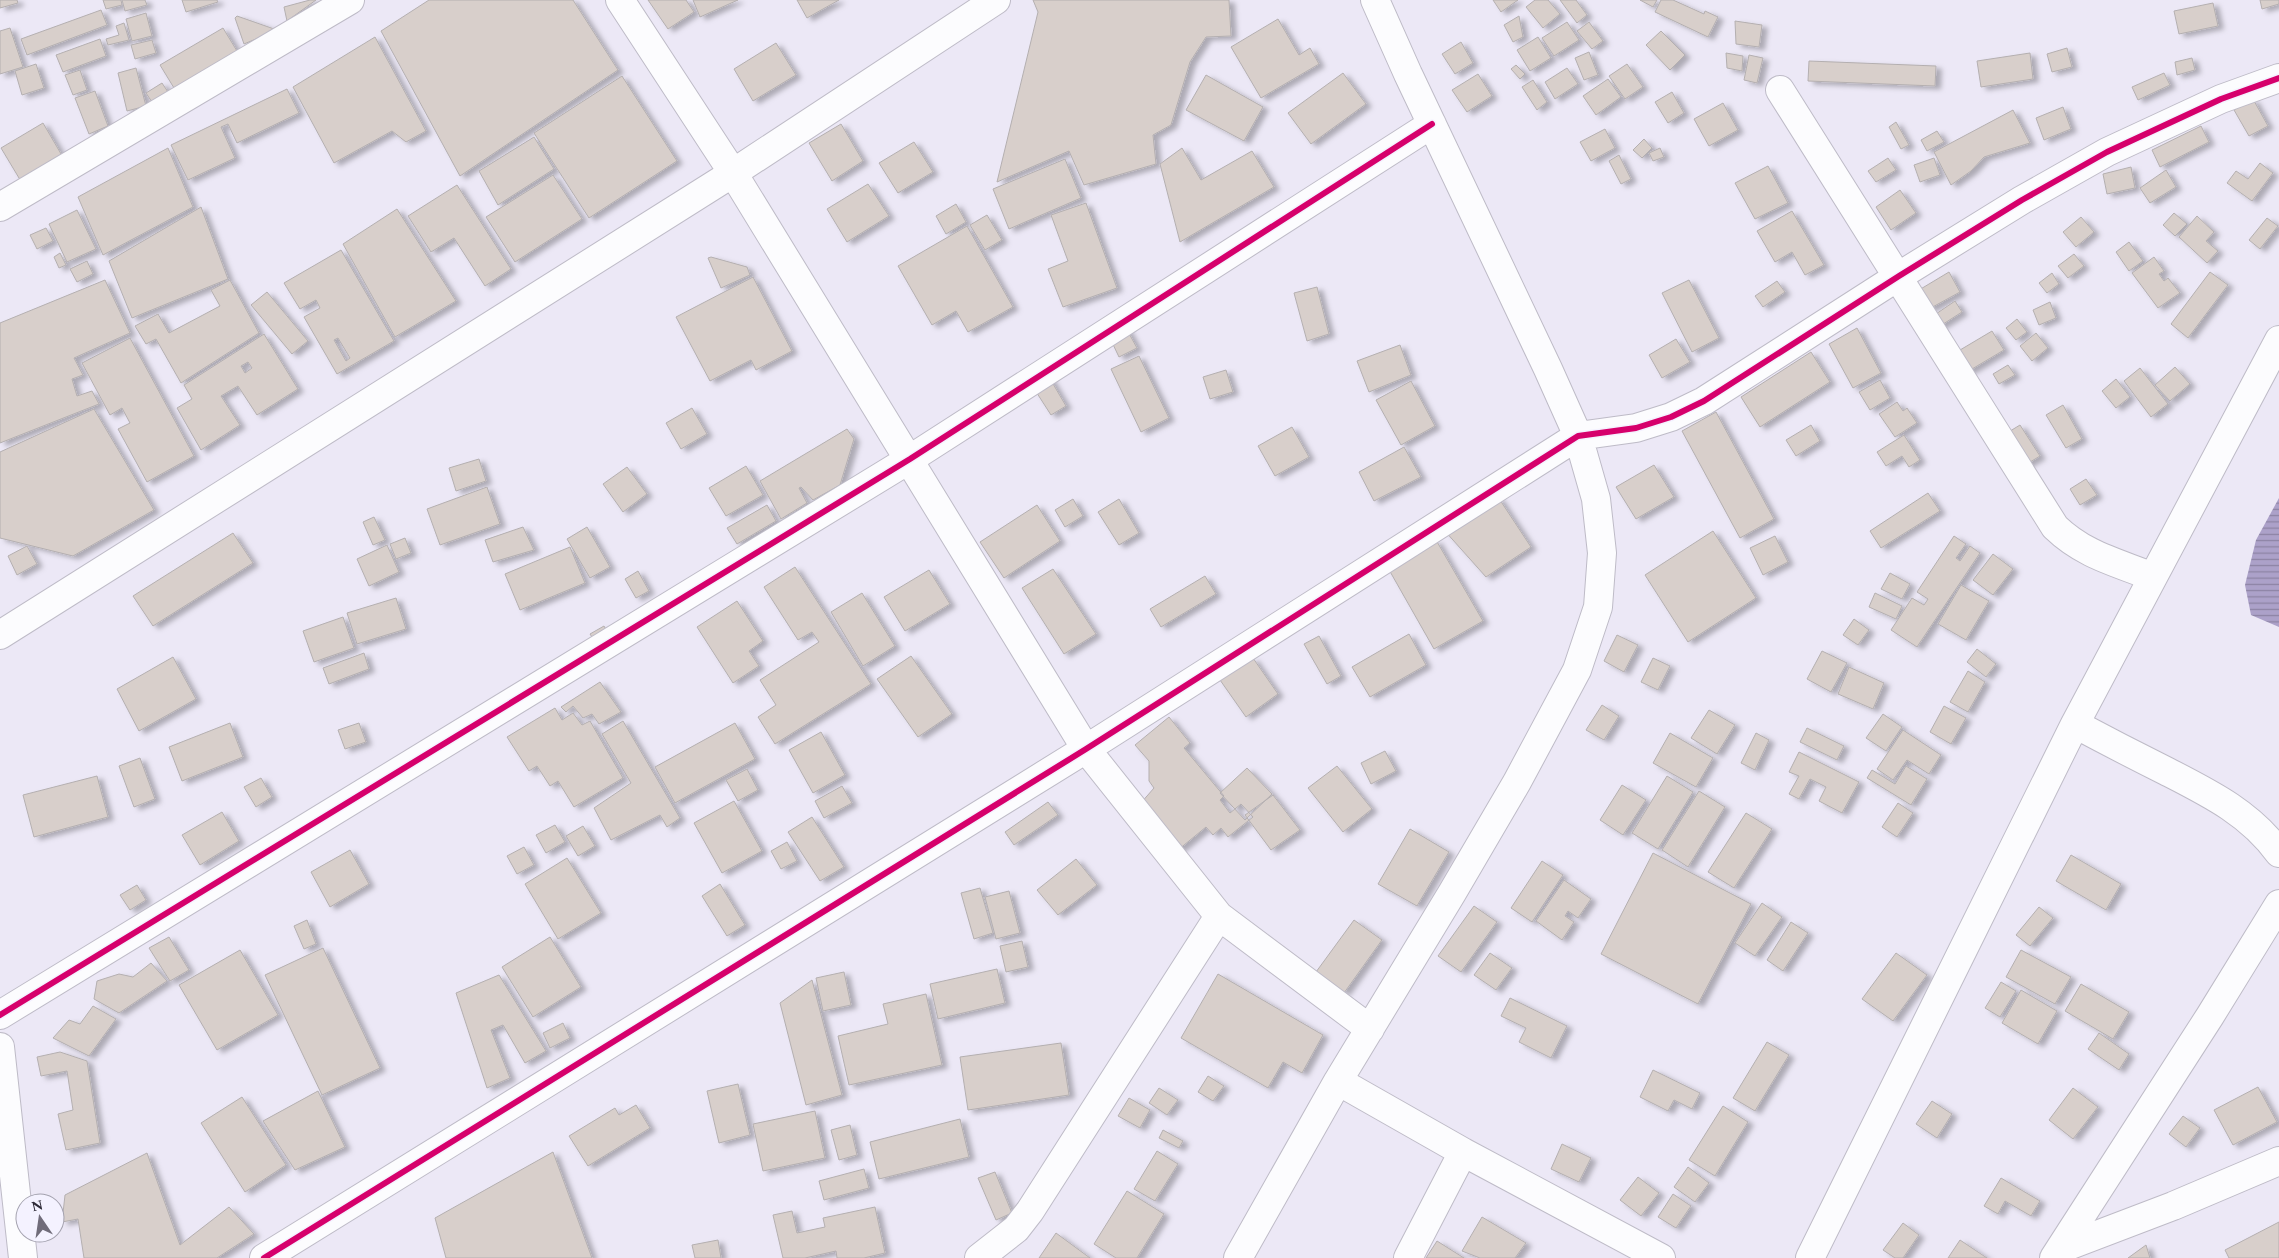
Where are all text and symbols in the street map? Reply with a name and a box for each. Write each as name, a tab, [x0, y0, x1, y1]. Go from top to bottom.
north arrow	[15, 1193, 65, 1243]
text: N	[29, 1194, 45, 1217]

